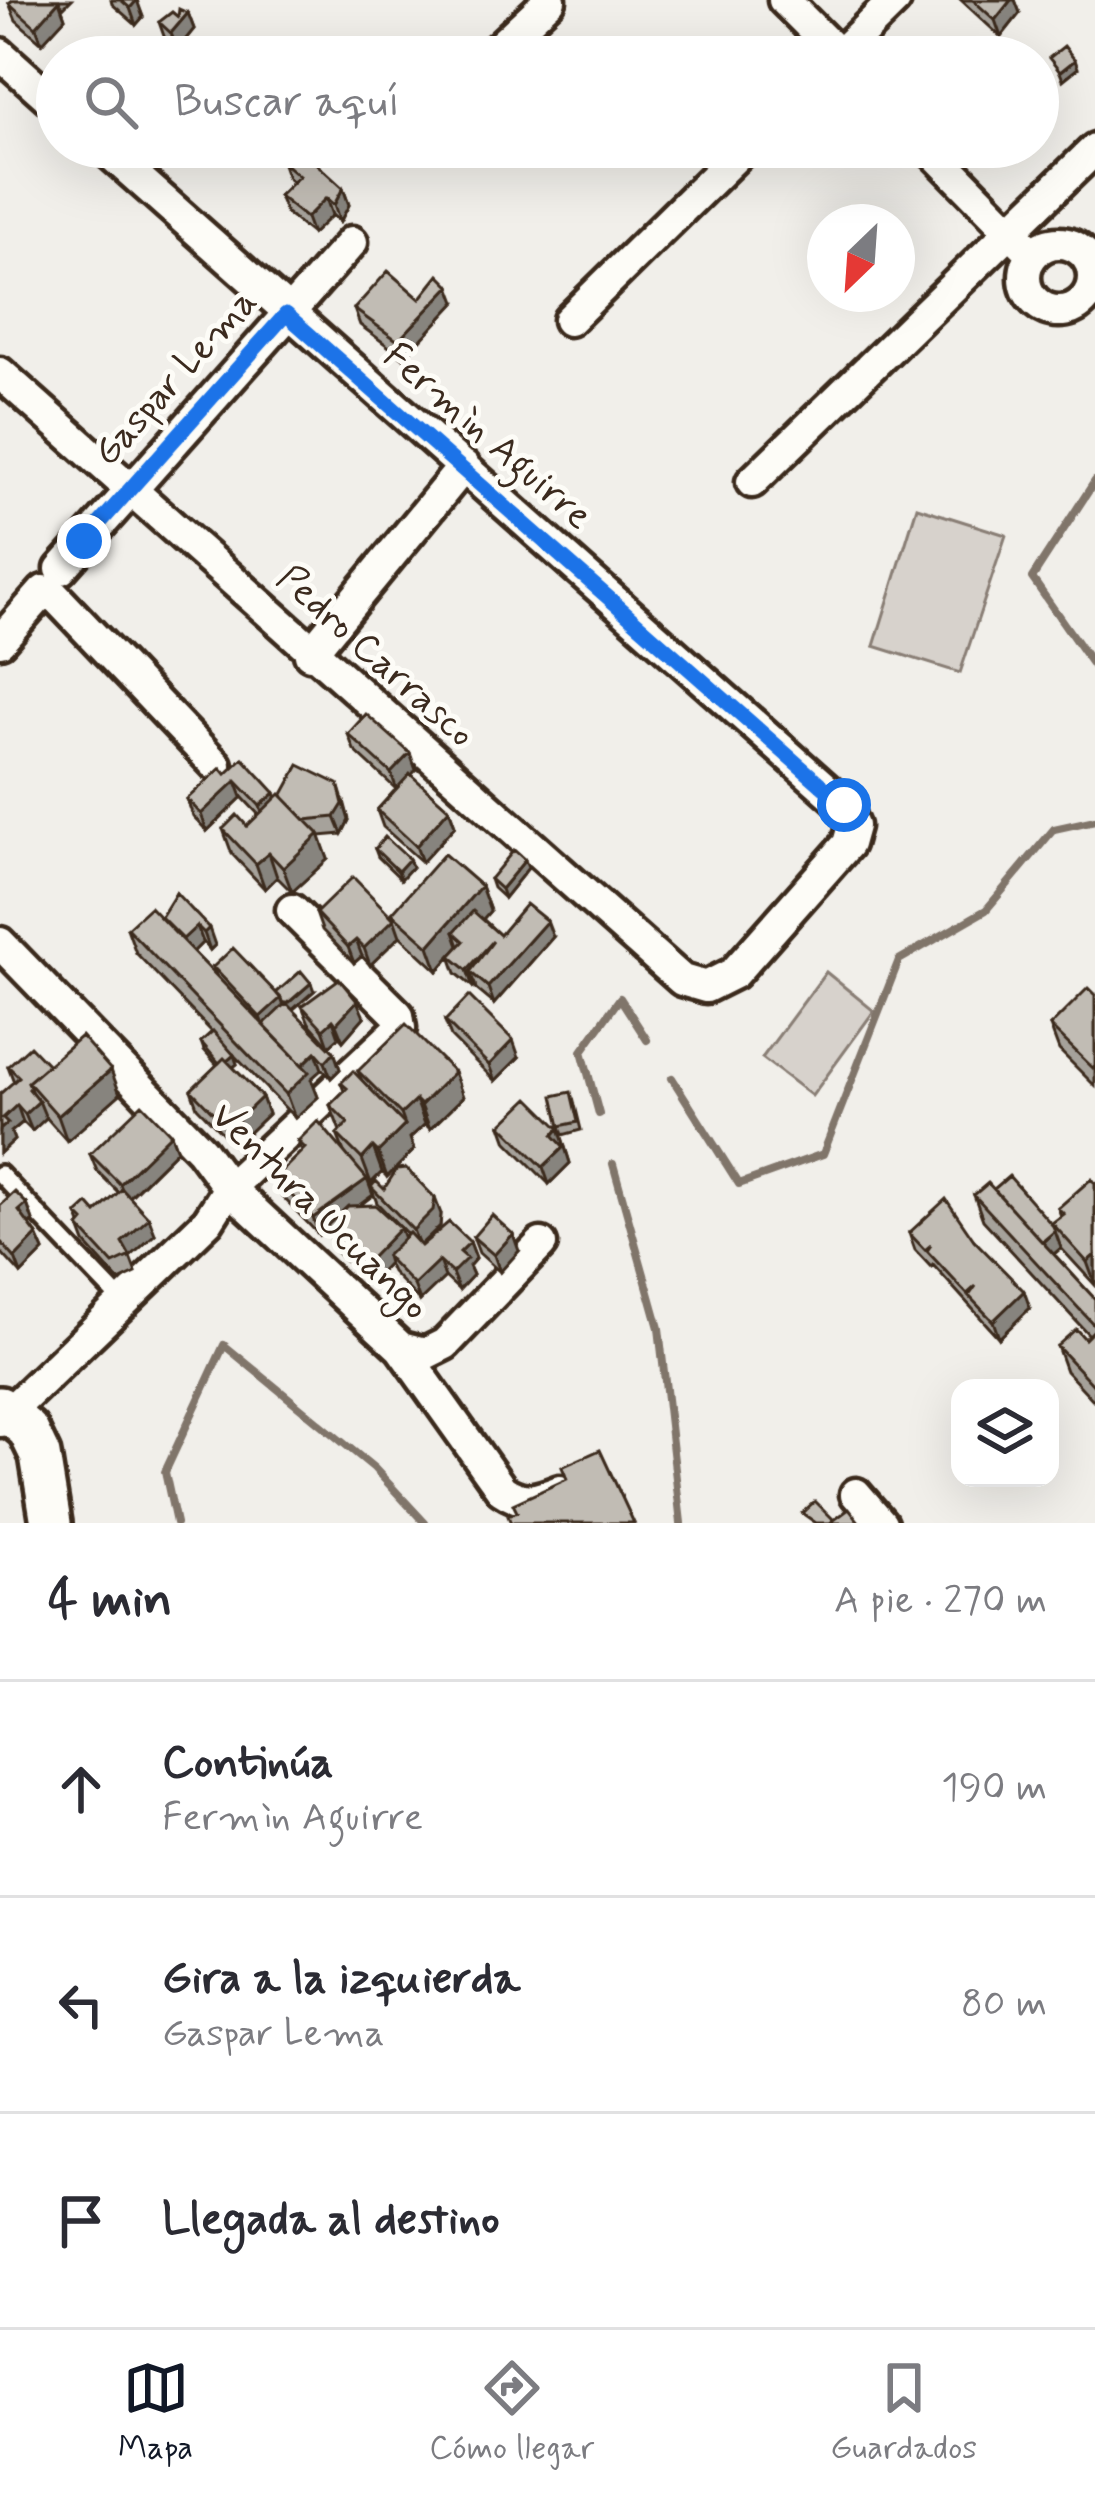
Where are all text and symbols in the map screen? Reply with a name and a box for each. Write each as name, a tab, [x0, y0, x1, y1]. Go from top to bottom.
search box	[36, 36, 1059, 168]
icon: search	[78, 69, 144, 135]
text: Buscar aquí	[174, 73, 400, 132]
north arrow	[807, 204, 915, 312]
street label: Gaspar Lema	[83, 278, 269, 478]
street label: Fermìn Aguirre	[370, 332, 602, 544]
route end	[57, 514, 111, 568]
street label: Pedro Carrasco	[265, 554, 485, 760]
route start	[817, 778, 871, 832]
street label: Ventura Ucuango	[197, 1092, 439, 1334]
map controls	[951, 1379, 1059, 1487]
button: layers	[951, 1379, 1059, 1487]
text: 4 min	[48, 1568, 172, 1634]
text: A pie · 270 m	[834, 1576, 1047, 1627]
text: Continúa	[162, 1734, 333, 1793]
icon: ahead	[48, 1756, 114, 1822]
text: 190 m	[941, 1763, 1047, 1814]
text: Fermìn Aguirre	[162, 1793, 423, 1844]
text: Gira a la izquierda	[162, 1950, 520, 2009]
icon: left	[48, 1972, 114, 2038]
text: 80 m	[961, 1979, 1047, 2030]
text: Gaspar Lema	[162, 2009, 385, 2060]
icon: arrive	[48, 2188, 114, 2254]
text: Llegada al destino	[162, 2191, 499, 2250]
tab: Mapa	[118, 2355, 193, 2471]
tab: Cómo llegar	[429, 2355, 594, 2471]
tab: Guardados	[830, 2355, 977, 2471]

